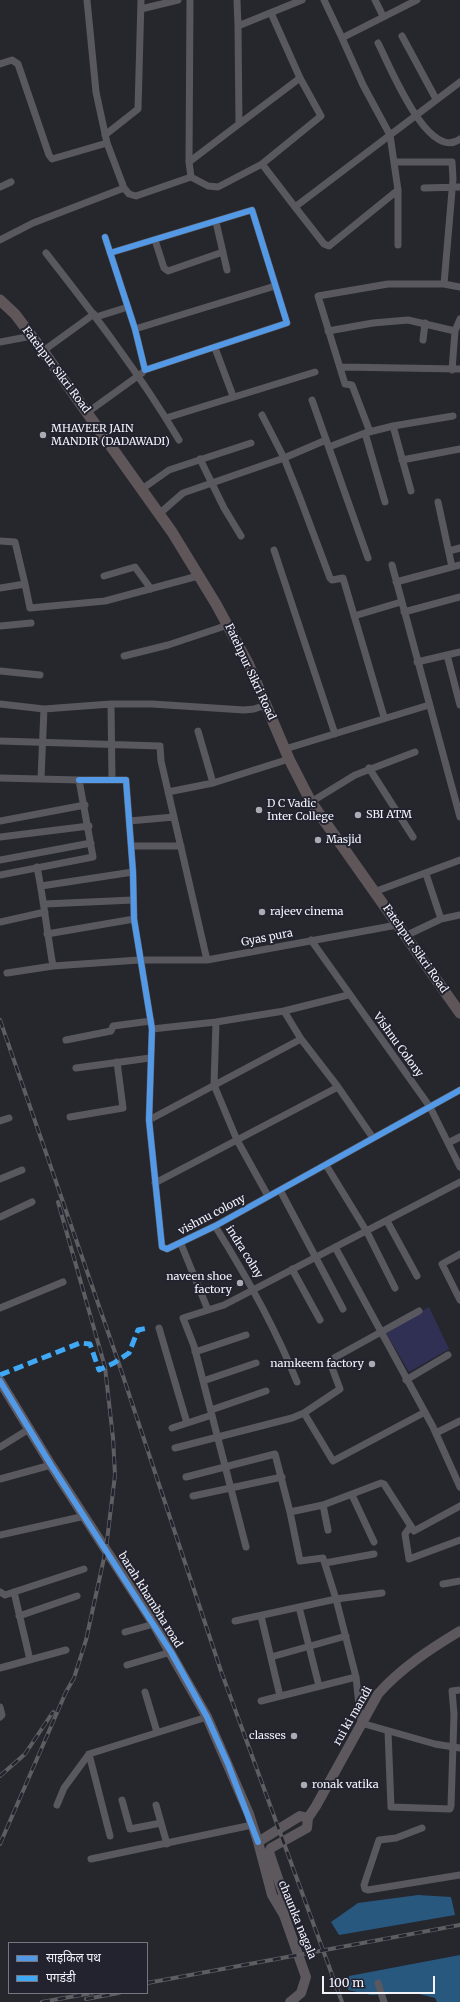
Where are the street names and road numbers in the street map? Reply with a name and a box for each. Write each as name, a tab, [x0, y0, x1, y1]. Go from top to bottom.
street label: Fatehpur Sikri Road	[19, 324, 93, 416]
street label: Fatehpur Sikri Road	[222, 622, 278, 722]
street label: Fatehpur Sikri Road	[380, 902, 450, 996]
street label: Gyas pura	[240, 927, 294, 949]
street label: Vishnu Colony	[370, 1010, 426, 1080]
street label: vishnu colony	[176, 1192, 248, 1238]
street label: indra colny	[223, 1223, 265, 1281]
street label: barah khambha road	[115, 1550, 185, 1650]
street label: rui ki mandi	[331, 1684, 375, 1748]
street label: chaunka nagala	[275, 1879, 319, 1961]

